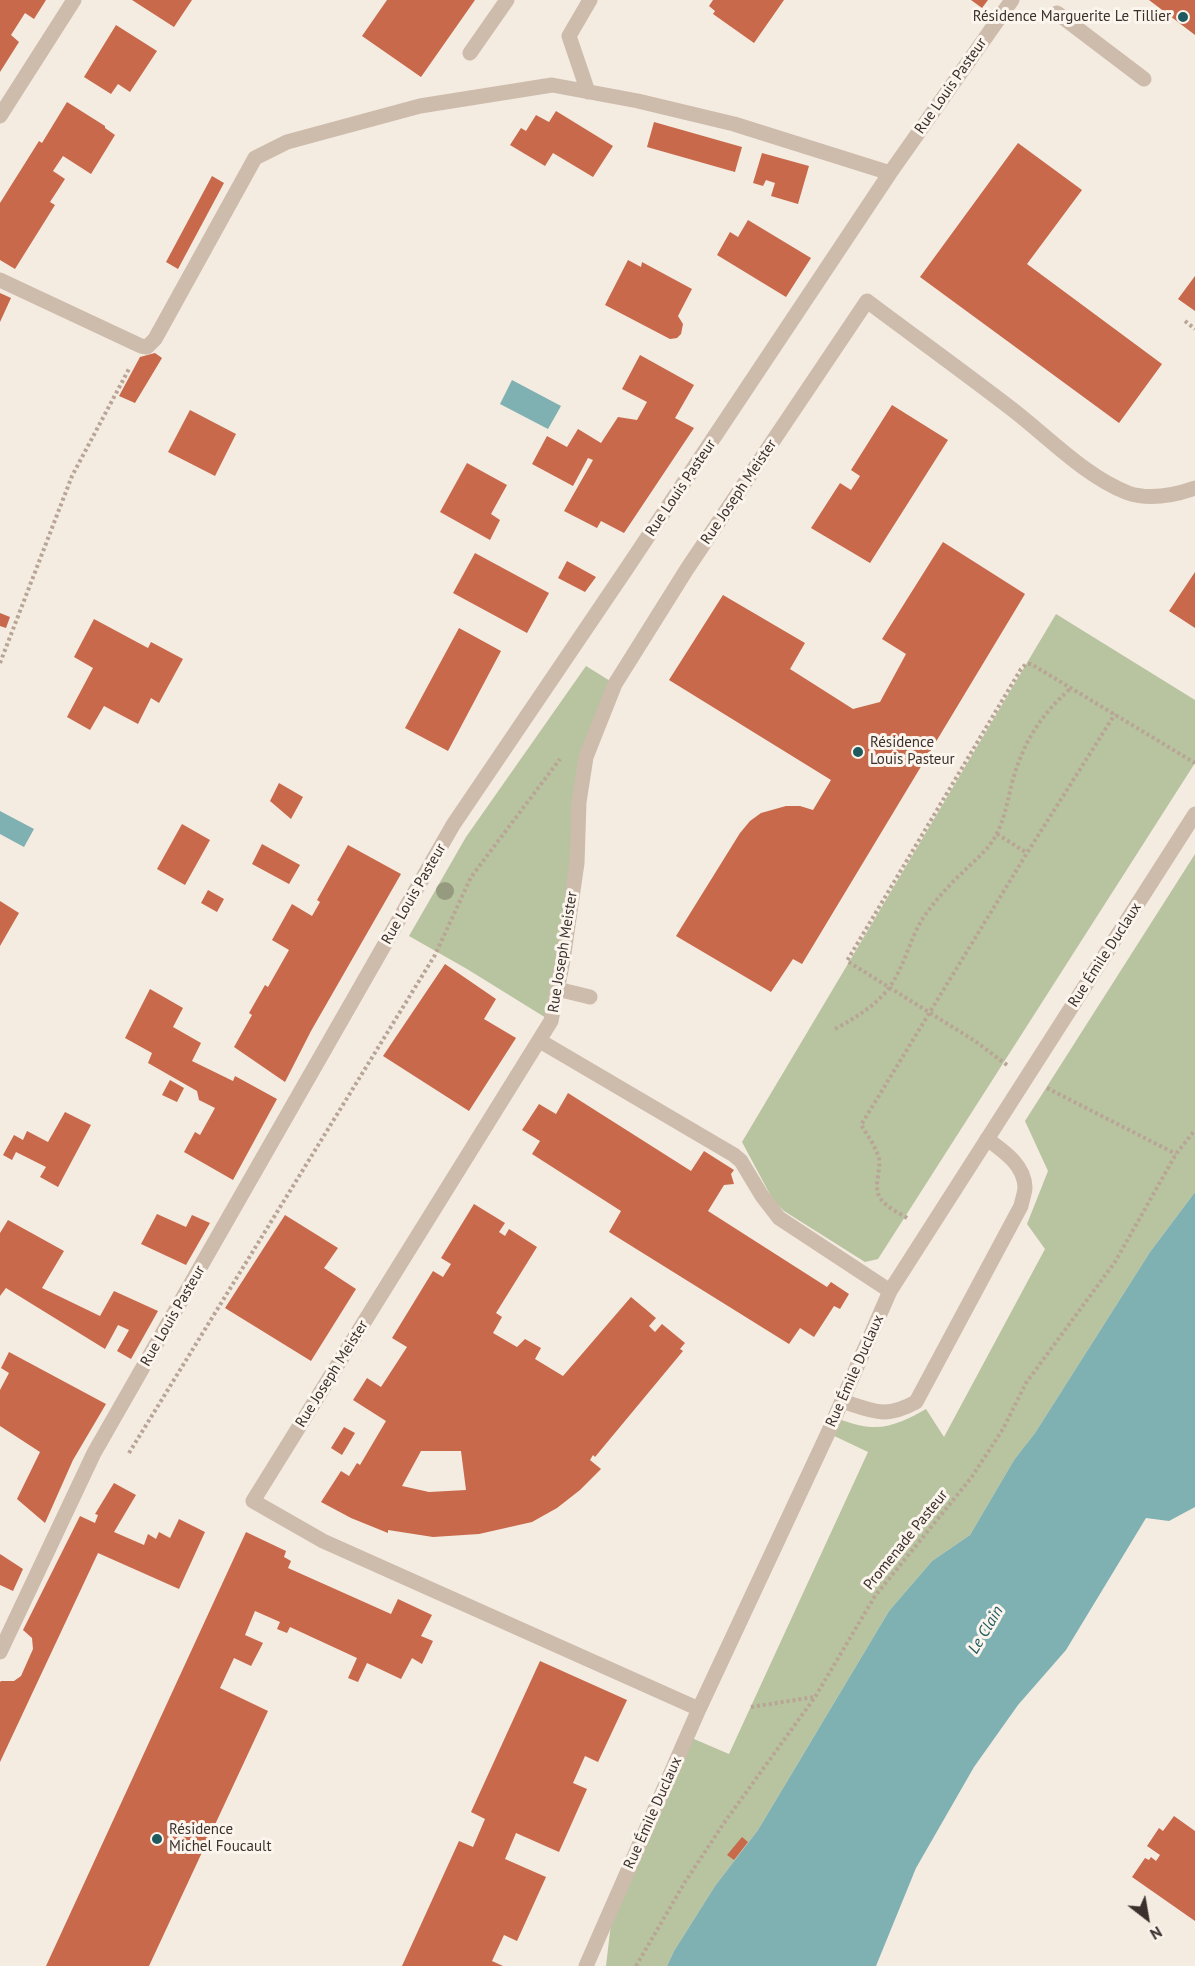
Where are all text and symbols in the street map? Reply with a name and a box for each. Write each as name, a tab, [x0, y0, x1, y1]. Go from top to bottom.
place label: Résidence Marguerite Le Tillier	[973, 8, 1171, 26]
marker: Résidence Marguerite Le Tillier	[1176, 10, 1190, 24]
street label: Rue Louis Pasteur	[911, 34, 991, 138]
street label: Rue Louis Pasteur	[642, 436, 720, 540]
street label: Rue Joseph Meister	[697, 436, 781, 548]
place label: Résidence Louis Pasteur	[870, 734, 955, 769]
marker: Résidence Louis Pasteur	[851, 745, 865, 759]
street label: Rue Louis Pasteur	[378, 841, 450, 947]
street label: Rue Joseph Meister	[545, 890, 581, 1014]
street label: Rue Émile Duclaux	[1064, 899, 1146, 1011]
street label: Rue Louis Pasteur	[137, 1263, 209, 1369]
street label: Rue Émile Duclaux	[822, 1312, 888, 1430]
street label: Rue Joseph Meister	[292, 1317, 372, 1431]
street label: Promenade Pasteur	[860, 1486, 952, 1594]
water label: Le Clain	[964, 1603, 1008, 1657]
street label: Rue Émile Duclaux	[620, 1754, 686, 1872]
place label: Résidence Michel Foucault	[169, 1821, 271, 1856]
marker: Résidence Michel Foucault	[150, 1832, 164, 1846]
north arrow	[1117, 1888, 1177, 1948]
text: N	[1147, 1922, 1166, 1945]

